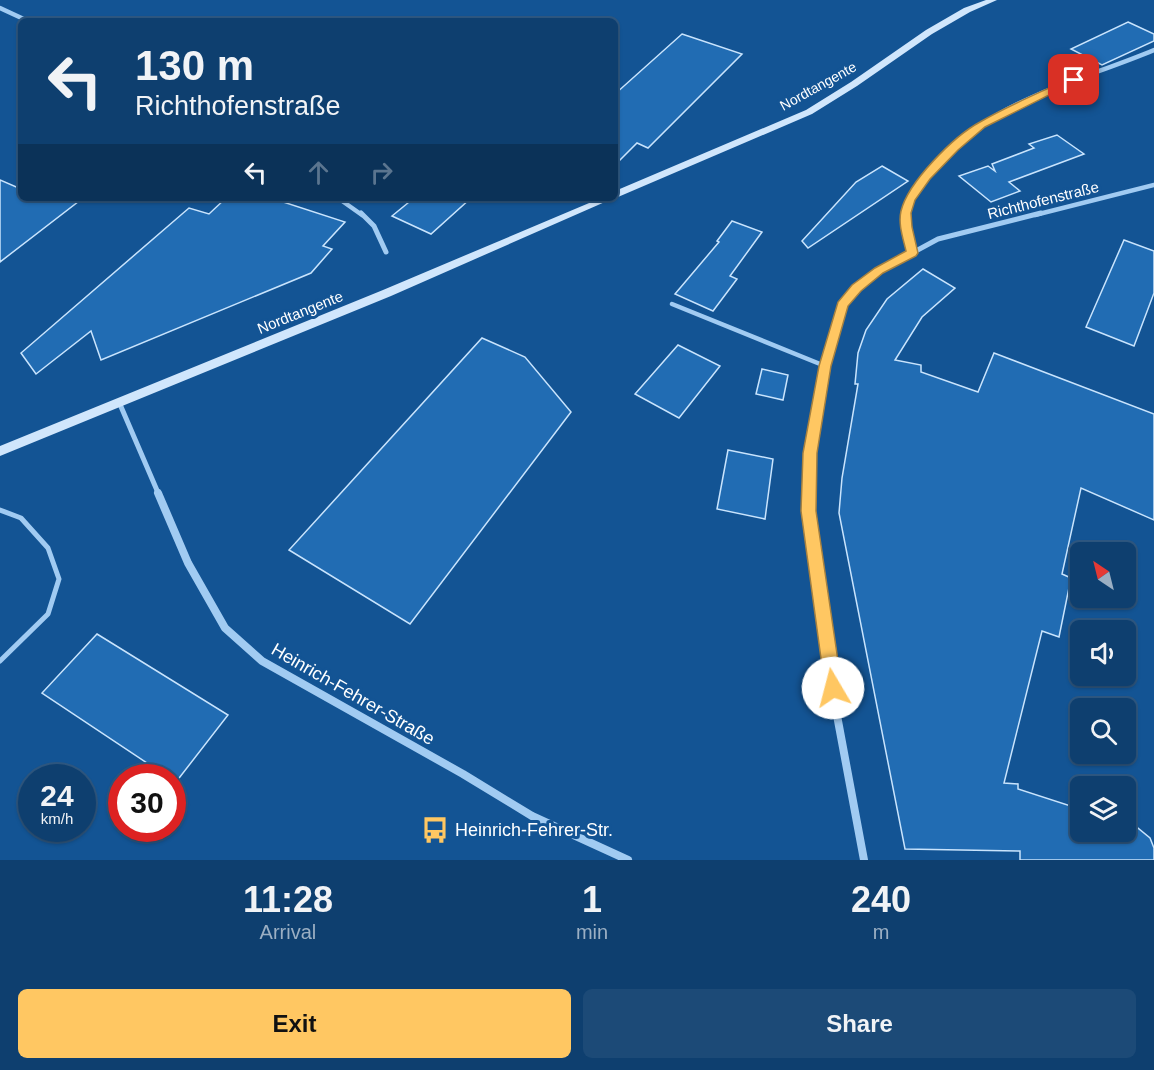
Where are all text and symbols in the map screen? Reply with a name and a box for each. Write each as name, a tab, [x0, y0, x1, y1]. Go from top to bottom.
icon: left	[36, 42, 114, 120]
text: 130 m	[135, 42, 254, 89]
pin	[1048, 54, 1099, 105]
street label: Nordtangente	[777, 58, 859, 114]
icon: arrive	[1057, 63, 1090, 96]
text: Richthofenstraße	[135, 91, 341, 121]
icon: left	[239, 156, 272, 189]
icon: ahead	[302, 156, 335, 189]
icon: right	[365, 156, 398, 189]
street label: Richthofenstraße	[986, 178, 1100, 222]
street label: Nordtangente	[255, 287, 345, 337]
north arrow	[1070, 542, 1136, 608]
map controls	[1070, 542, 1136, 842]
button: sound	[1070, 620, 1136, 686]
street label: Heinrich-Fehrer-Straße	[268, 639, 438, 749]
position arrow	[801, 656, 865, 720]
button: search	[1070, 698, 1136, 764]
speed limit sign: 30	[108, 764, 186, 842]
button: layers	[1070, 776, 1136, 842]
text: 24	[40, 779, 74, 812]
text: km/h	[41, 810, 73, 827]
bus stop icon: Heinrich-Fehrer-Str.	[420, 815, 450, 845]
place label: Heinrich-Fehrer-Str.	[455, 820, 613, 840]
text: 11:28	[243, 879, 333, 920]
text: 1	[582, 879, 602, 920]
text: 240	[851, 879, 911, 920]
text: Arrival	[260, 921, 316, 943]
text: min	[576, 921, 608, 943]
text: m	[873, 921, 889, 943]
button: Exit	[18, 989, 571, 1058]
button: Share	[583, 989, 1136, 1058]

